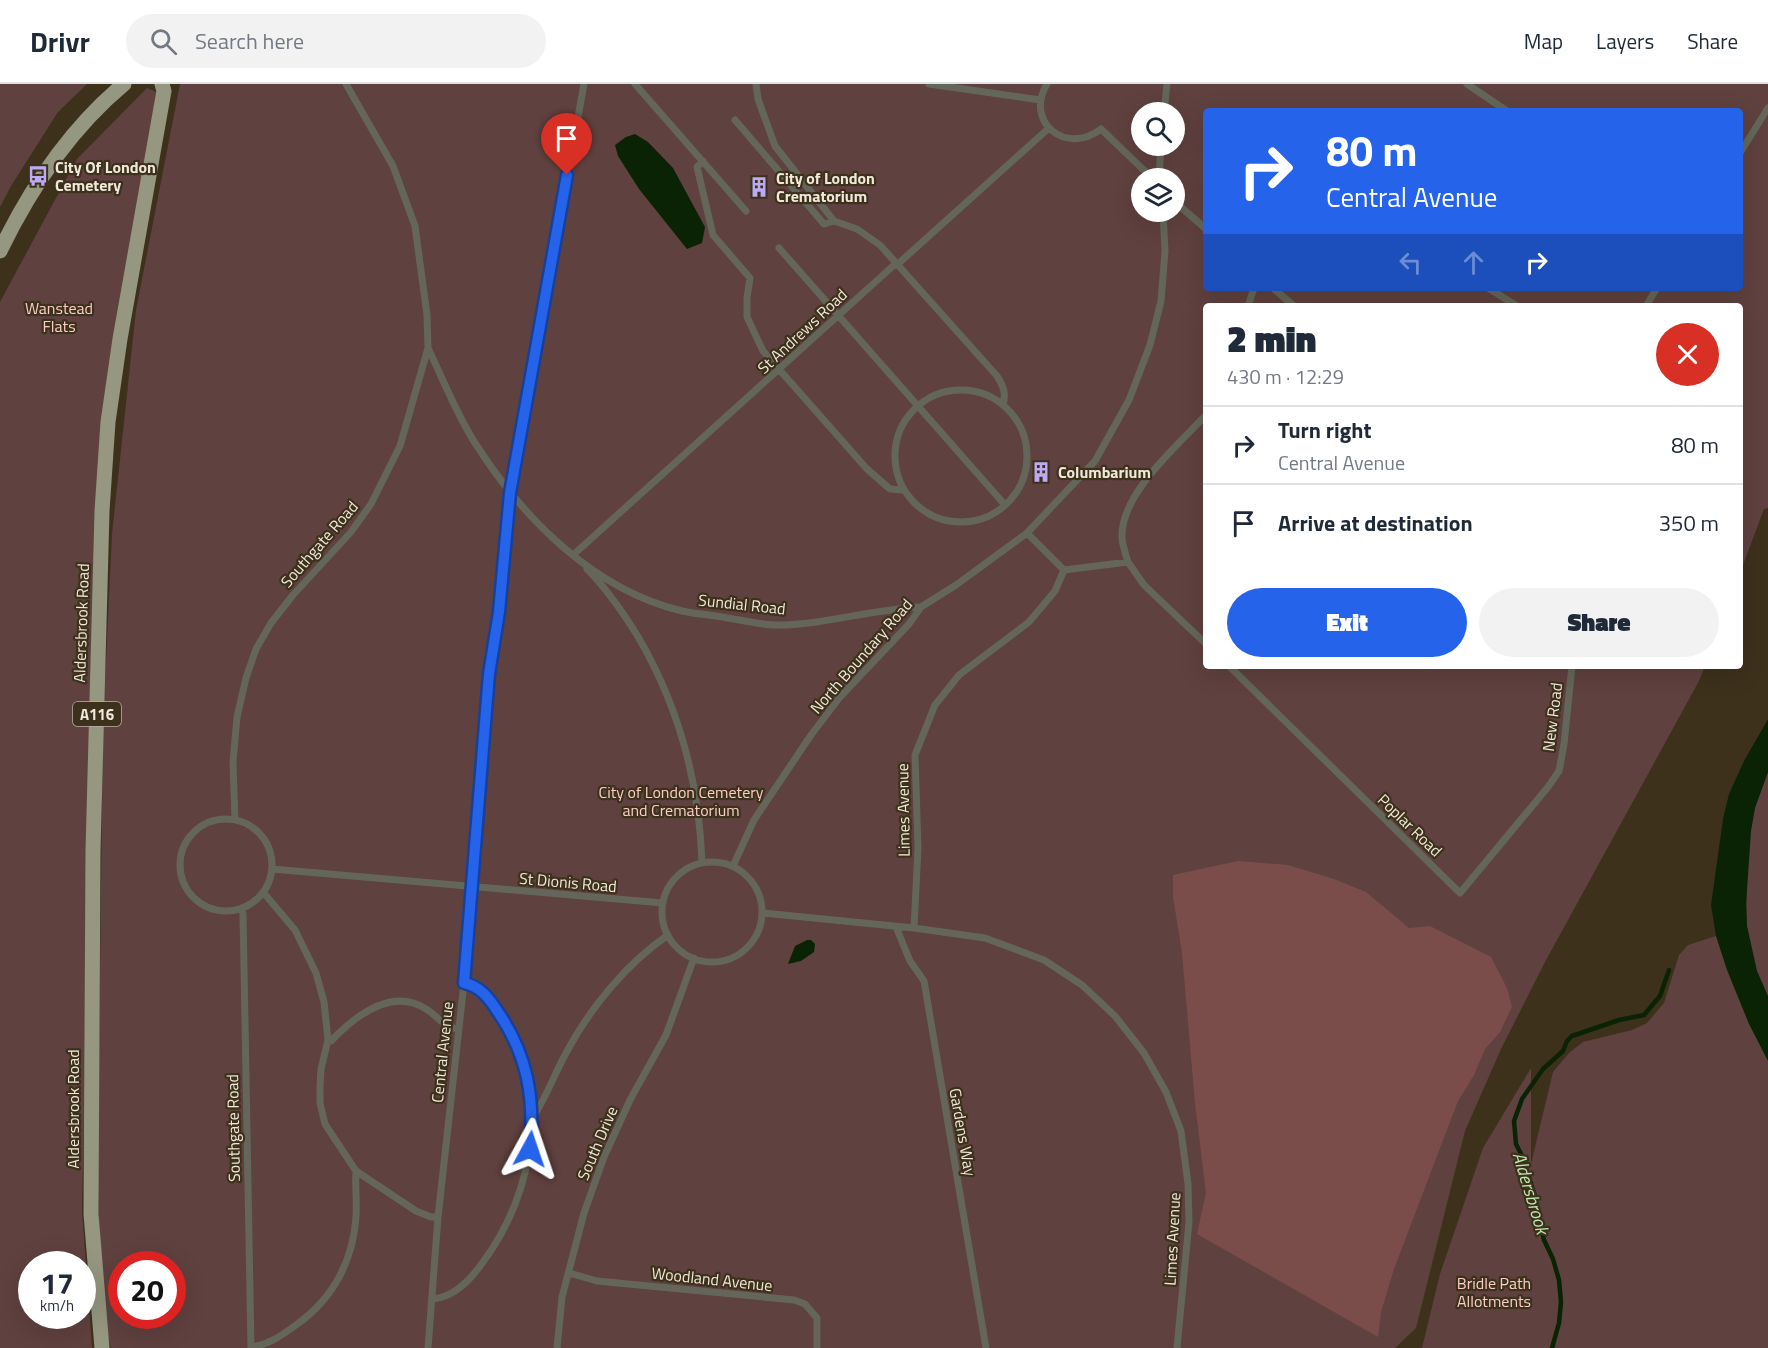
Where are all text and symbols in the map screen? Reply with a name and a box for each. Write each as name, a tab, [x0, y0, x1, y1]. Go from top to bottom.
search box	[126, 14, 546, 68]
text: Drivr	[30, 20, 90, 63]
text: Search here	[195, 24, 304, 58]
icon: search	[147, 25, 180, 58]
text: Map	[1524, 25, 1563, 57]
text: Layers	[1596, 25, 1654, 57]
text: Share	[1687, 25, 1738, 57]
map controls	[1131, 102, 1185, 222]
button: search	[1131, 102, 1185, 156]
pin	[541, 113, 592, 175]
text: 80 m	[1326, 118, 1418, 182]
icon: arrive	[550, 122, 583, 155]
icon: right	[1227, 132, 1305, 210]
place label: City Of London Cemetery	[55, 155, 156, 197]
bus stop icon: City Of London Cemetery	[26, 164, 50, 188]
place label: City of London Crematorium	[776, 166, 875, 208]
button: layers	[1131, 168, 1185, 222]
building icon: City of London Crematorium	[747, 175, 771, 199]
text: Central Avenue	[1326, 176, 1497, 217]
icon: left	[1394, 246, 1427, 279]
icon: ahead	[1457, 246, 1490, 279]
icon: right	[1520, 246, 1553, 279]
street label: St Andrews Road	[752, 283, 852, 379]
park label: Wanstead Flats	[25, 296, 93, 338]
text: 2 min	[1227, 311, 1316, 366]
button: close	[1656, 323, 1719, 386]
text: 430 m · 12:29	[1227, 361, 1344, 392]
text: Turn right	[1278, 413, 1372, 447]
text: 80 m	[1671, 428, 1719, 462]
icon: right	[1227, 429, 1260, 462]
text: Central Avenue	[1278, 447, 1405, 478]
building icon: Columbarium	[1029, 460, 1053, 484]
place label: Columbarium	[1058, 460, 1151, 484]
street label: Southgate Road	[275, 495, 363, 593]
text: Arrive at destination	[1278, 506, 1473, 540]
text: 350 m	[1659, 506, 1719, 540]
icon: arrive	[1227, 507, 1260, 540]
street label: Aldersbrook Road	[67, 563, 95, 683]
street label: Sundial Road	[697, 587, 787, 621]
button: Exit	[1227, 588, 1467, 657]
button: Share	[1479, 588, 1719, 657]
street label: North Boundary Road	[804, 593, 918, 719]
street label: New Road	[1536, 681, 1568, 753]
road number: A116	[73, 702, 121, 726]
street label: Limes Avenue	[890, 763, 916, 857]
park label: City of London Cemetery and Crematorium	[599, 780, 764, 822]
street label: Poplar Road	[1372, 788, 1448, 862]
street label: St Dionis Road	[518, 866, 618, 898]
street label: Central Avenue	[425, 1000, 459, 1104]
street label: Aldersbrook Road	[61, 1049, 85, 1169]
street label: Southgate Road	[220, 1074, 246, 1182]
street label: Gardens Way	[943, 1086, 983, 1178]
street label: South Drive	[571, 1102, 623, 1184]
position arrow	[498, 1117, 562, 1181]
water label: Aldersbrook	[1506, 1148, 1557, 1239]
street label: Limes Avenue	[1158, 1192, 1186, 1286]
speed limit sign: 20	[108, 1251, 186, 1329]
text: 17	[40, 1260, 74, 1306]
street label: Woodland Avenue	[650, 1261, 774, 1297]
park label: Bridle Path Allotments	[1457, 1271, 1531, 1313]
text: km/h	[40, 1294, 74, 1317]

